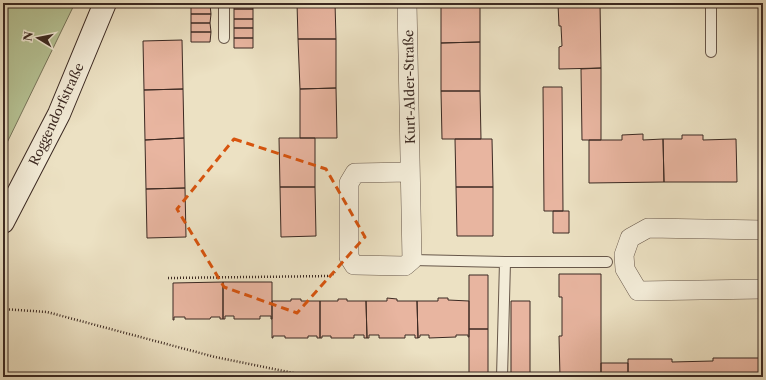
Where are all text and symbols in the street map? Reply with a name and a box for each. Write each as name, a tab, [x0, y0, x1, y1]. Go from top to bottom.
north arrow	[18, 18, 58, 58]
text: N	[20, 30, 36, 42]
street label: Kurt-Alder-Straße	[400, 30, 418, 144]
street label: Roggendorfstraße	[25, 60, 87, 168]

